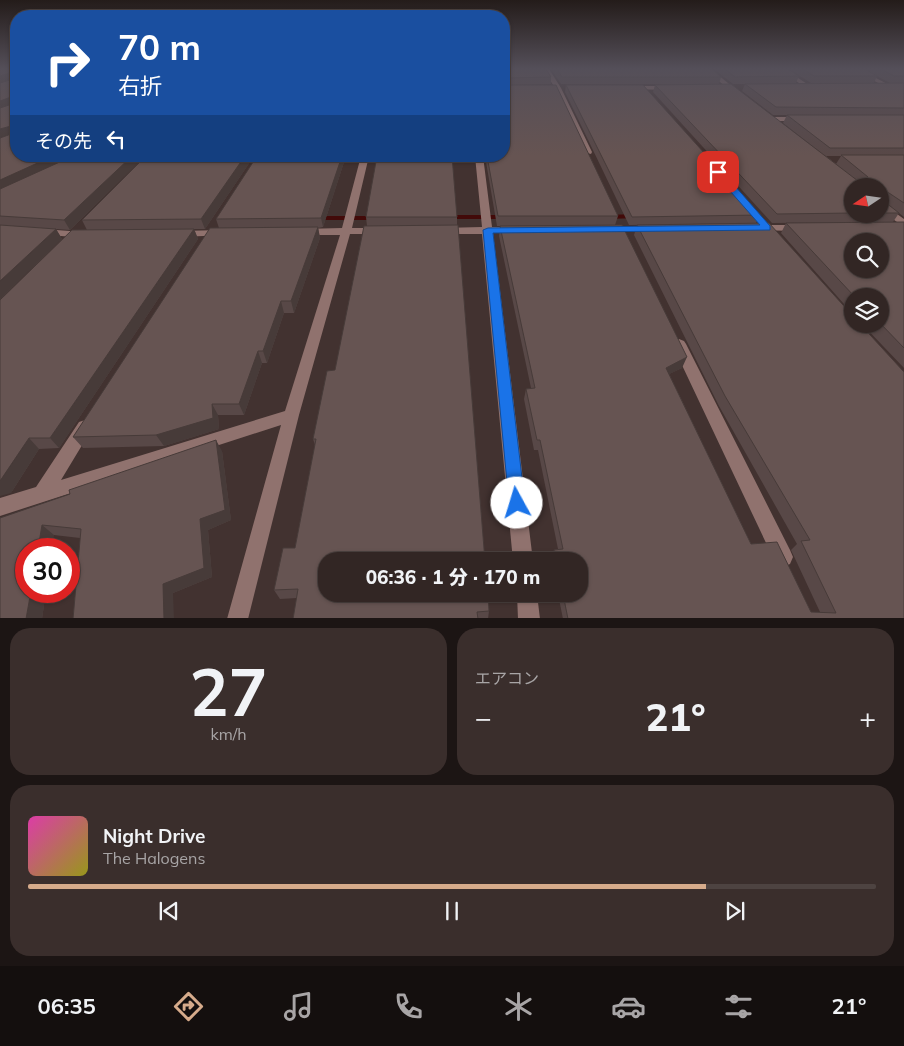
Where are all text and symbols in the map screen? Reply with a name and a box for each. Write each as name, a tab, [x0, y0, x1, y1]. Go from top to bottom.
text: 70 m	[118, 25, 201, 69]
icon: right	[35, 30, 100, 95]
text: 右折	[118, 72, 162, 100]
icon: left	[102, 125, 130, 153]
text: その先	[35, 129, 92, 153]
pin	[697, 151, 739, 193]
icon: arrive	[704, 158, 732, 186]
north arrow	[844, 178, 889, 222]
map controls	[844, 178, 889, 333]
button: search	[844, 233, 889, 278]
button: layers	[844, 288, 889, 333]
position arrow	[490, 476, 542, 528]
speed limit sign: 30	[15, 538, 80, 603]
text: 06:36 · 1 分 · 170 m	[366, 565, 540, 589]
text: 27	[189, 651, 268, 732]
text: エアコン	[475, 668, 539, 688]
text: 21°	[645, 693, 706, 741]
text: −	[475, 700, 492, 735]
text: +	[859, 700, 876, 735]
text: km/h	[210, 724, 247, 744]
text: Night Drive	[103, 824, 205, 848]
text: The Halogens	[103, 848, 205, 868]
icon: previous	[155, 897, 183, 925]
icon: pause	[438, 897, 466, 925]
icon: next	[721, 897, 749, 925]
icon: directions	[171, 989, 206, 1024]
icon: music	[281, 989, 316, 1024]
icon: phone	[391, 989, 426, 1024]
icon: climate	[501, 989, 536, 1024]
icon: car	[611, 989, 646, 1024]
icon: filters	[721, 989, 756, 1024]
text: 06:35	[38, 992, 96, 1020]
text: 21°	[832, 992, 866, 1020]

